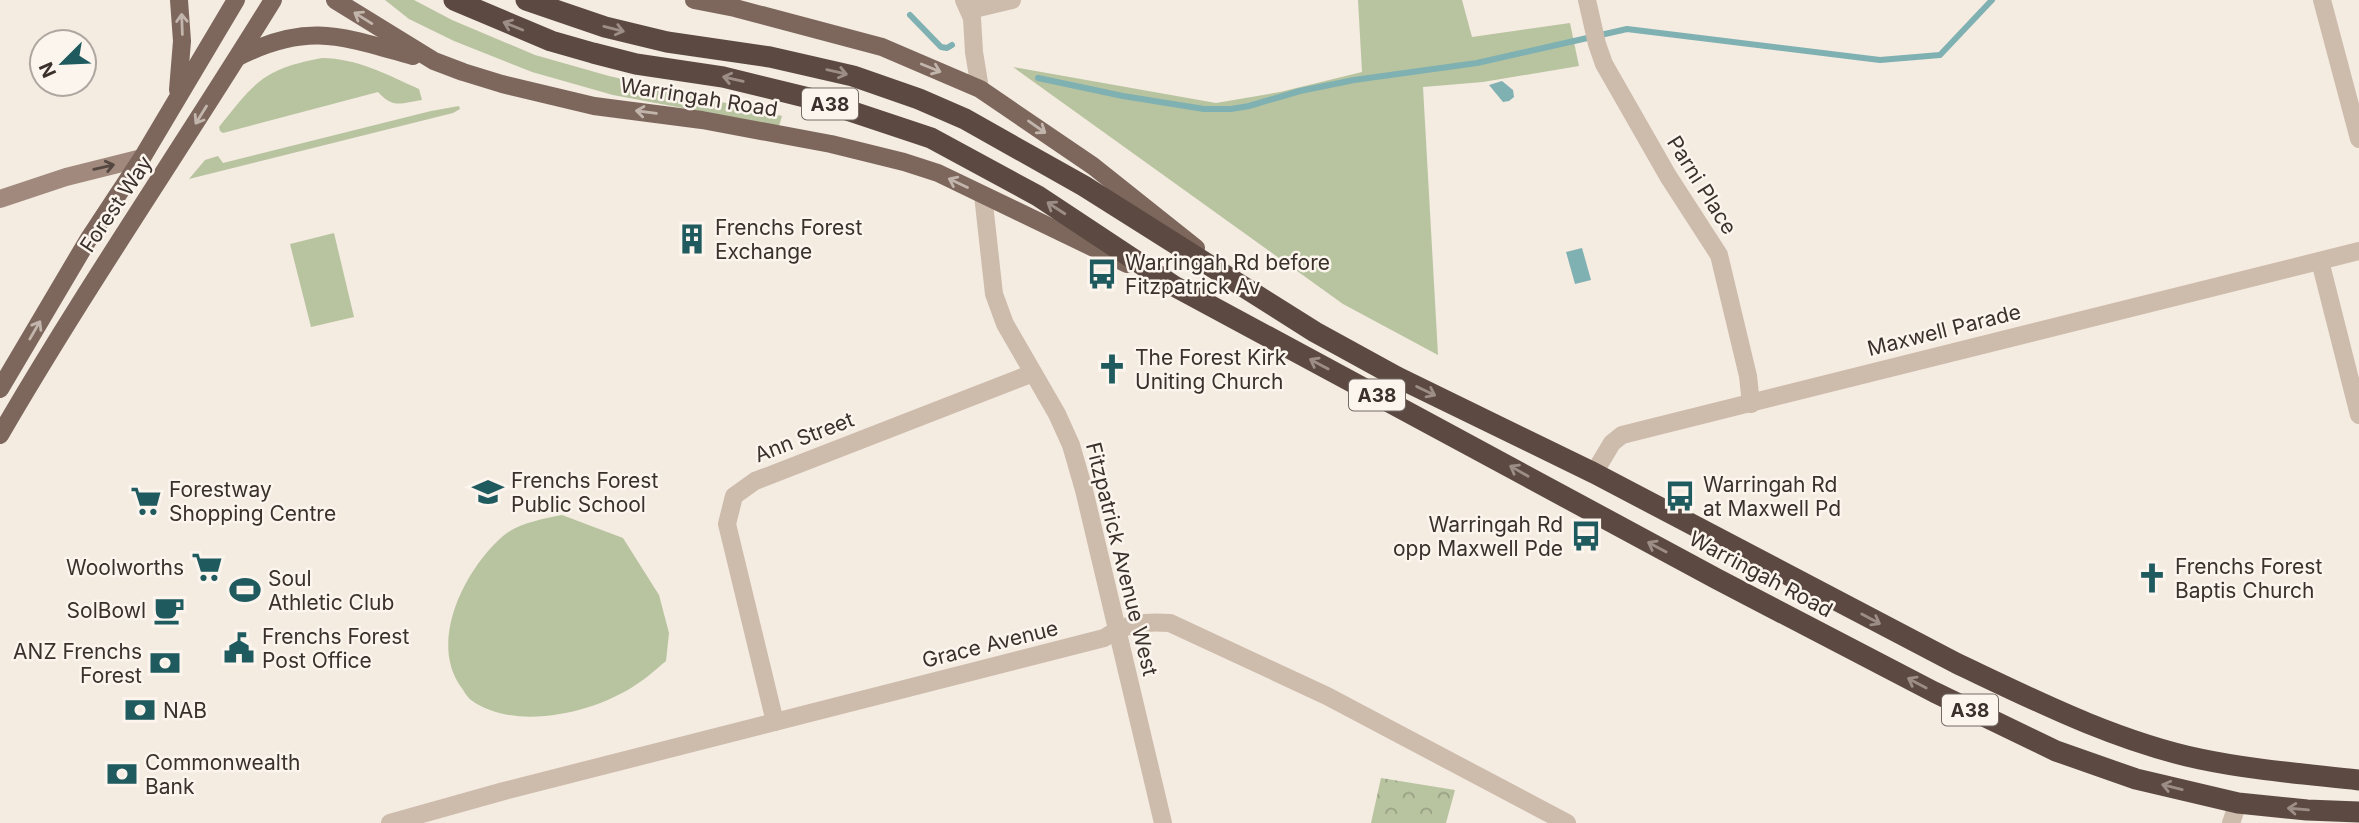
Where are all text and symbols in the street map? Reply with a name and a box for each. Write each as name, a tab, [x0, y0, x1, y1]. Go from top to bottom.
one-way arrow	[354, 11, 374, 25]
one-way arrow	[175, 13, 188, 36]
one-way arrow	[502, 18, 524, 31]
one-way arrow	[602, 23, 625, 36]
north arrow	[28, 28, 98, 98]
text: N	[34, 58, 61, 81]
one-way arrow	[920, 62, 941, 75]
one-way arrow	[825, 66, 848, 80]
street label: Warringah Road	[619, 72, 779, 122]
one-way arrow	[722, 72, 745, 86]
road number: A38	[802, 88, 858, 120]
one-way arrow	[194, 105, 208, 125]
one-way arrow	[635, 106, 658, 119]
one-way arrow	[1027, 120, 1046, 134]
street label: Parni Place	[1662, 131, 1742, 239]
street label: Forest Way	[75, 151, 157, 257]
one-way arrow	[92, 160, 114, 173]
one-way arrow	[948, 175, 969, 189]
one-way arrow	[1047, 201, 1066, 215]
place label: Frenchs Forest Exchange	[715, 215, 862, 264]
building icon: Frenchs Forest Exchange	[675, 222, 709, 256]
place label: Warringah Rd before Fitzpatrick Av	[1125, 250, 1330, 299]
bus stop icon: Warringah Rd before Fitzpatrick Av	[1085, 257, 1119, 291]
street label: Maxwell Parade	[1865, 299, 2023, 361]
one-way arrow	[28, 321, 42, 341]
place label: The Forest Kirk Uniting Church	[1135, 345, 1287, 394]
church icon: The Forest Kirk Uniting Church	[1095, 352, 1129, 386]
one-way arrow	[1309, 356, 1330, 370]
road number: A38	[1349, 380, 1405, 410]
one-way arrow	[1415, 384, 1436, 398]
street label: Ann Street	[751, 407, 857, 467]
street label: Fitzpatrick Avenue West	[1081, 440, 1163, 679]
one-way arrow	[1510, 464, 1530, 478]
place label: Frenchs Forest Public School	[511, 468, 658, 517]
place label: Warringah Rd at Maxwell Pd	[1703, 472, 1841, 521]
school or university icon: Frenchs Forest Public School	[471, 475, 505, 509]
place label: Forestway Shopping Centre	[169, 477, 336, 526]
bus stop icon: Warringah Rd at Maxwell Pd	[1663, 479, 1697, 513]
supermarket icon: Forestway Shopping Centre	[129, 484, 163, 518]
place label: Warringah Rd opp Maxwell Pde	[1393, 512, 1563, 561]
bus stop icon: Warringah Rd opp Maxwell Pde	[1569, 519, 1603, 553]
street label: Warringah Road	[1685, 526, 1837, 622]
one-way arrow	[1647, 540, 1668, 554]
supermarket icon: Woolworths	[190, 550, 224, 584]
place label: Frenchs Forest Baptis Church	[2175, 554, 2322, 603]
place label: Woolworths	[66, 555, 184, 580]
church icon: Frenchs Forest Baptis Church	[2135, 561, 2169, 595]
place label: Soul Athletic Club	[268, 566, 394, 615]
sports icon: Soul Athletic Club	[228, 573, 262, 607]
cafe icon: SolBowl	[152, 593, 186, 627]
place label: SolBowl	[67, 598, 146, 623]
one-way arrow	[1861, 612, 1881, 626]
street label: Grace Avenue	[919, 615, 1061, 673]
place label: Frenchs Forest Post Office	[262, 624, 409, 673]
public building icon: Frenchs Forest Post Office	[222, 631, 256, 665]
place label: ANZ Frenchs Forest	[13, 639, 142, 688]
bank icon: ANZ Frenchs Forest	[148, 646, 182, 680]
one-way arrow	[1907, 676, 1927, 690]
bank icon: NAB	[123, 693, 157, 727]
road number: A38	[1942, 694, 1998, 726]
place label: NAB	[163, 698, 207, 723]
place label: Commonwealth Bank	[145, 750, 300, 799]
bank icon: Commonwealth Bank	[105, 757, 139, 791]
one-way arrow	[2161, 780, 2184, 793]
one-way arrow	[2288, 803, 2310, 816]

